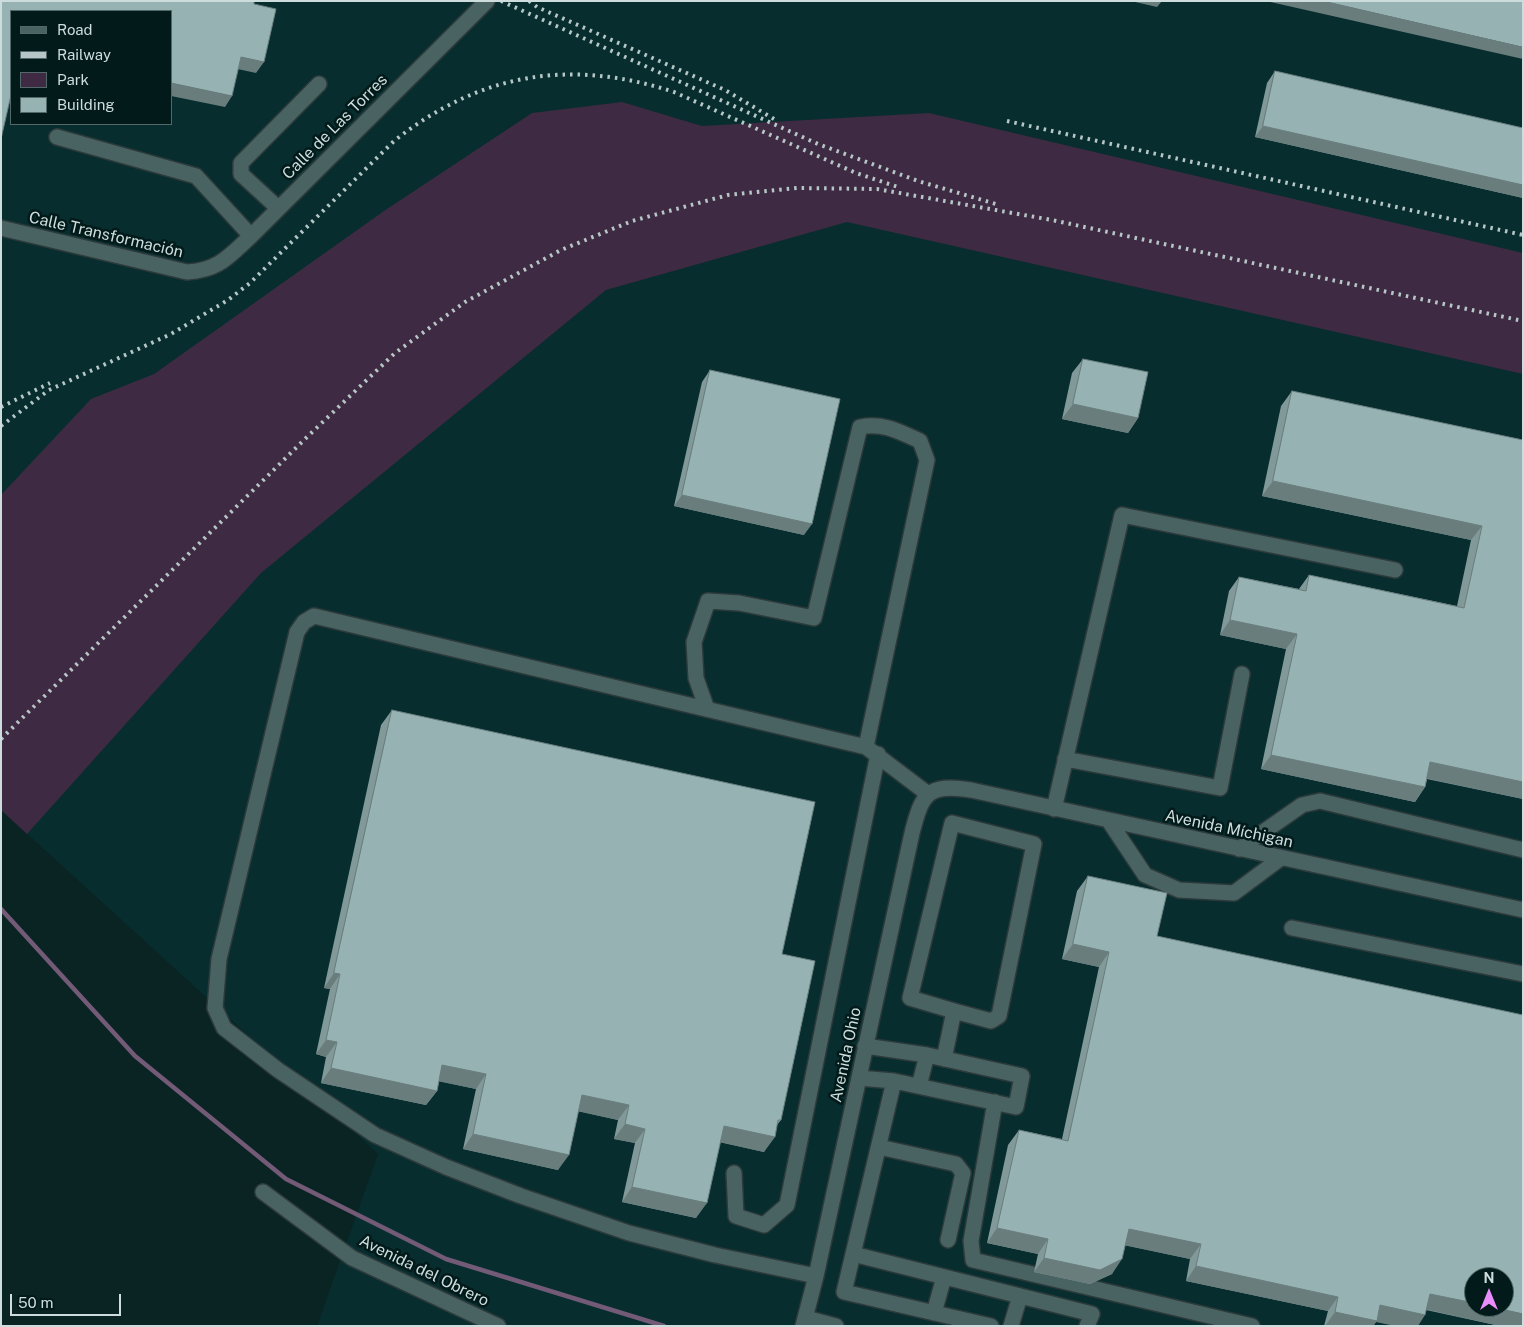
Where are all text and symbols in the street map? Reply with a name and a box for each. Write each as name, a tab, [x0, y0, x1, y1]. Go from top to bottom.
legend	[10, 10, 172, 125]
text: Road	[57, 21, 93, 38]
text: Railway	[57, 46, 111, 63]
street label: Calle de Las Torres	[278, 70, 392, 184]
text: Park	[57, 71, 89, 88]
text: Building	[57, 96, 115, 113]
street label: Calle Transformación	[27, 208, 185, 262]
street label: Avenida Míchigan	[1163, 806, 1295, 852]
street label: Avenida Ohio	[827, 1006, 865, 1104]
street label: Avenida del Obrero	[356, 1231, 492, 1311]
north arrow	[1464, 1267, 1514, 1317]
text: N	[1484, 1270, 1494, 1286]
scale bar	[12, 1284, 124, 1316]
text: 50 m	[18, 1294, 53, 1311]

